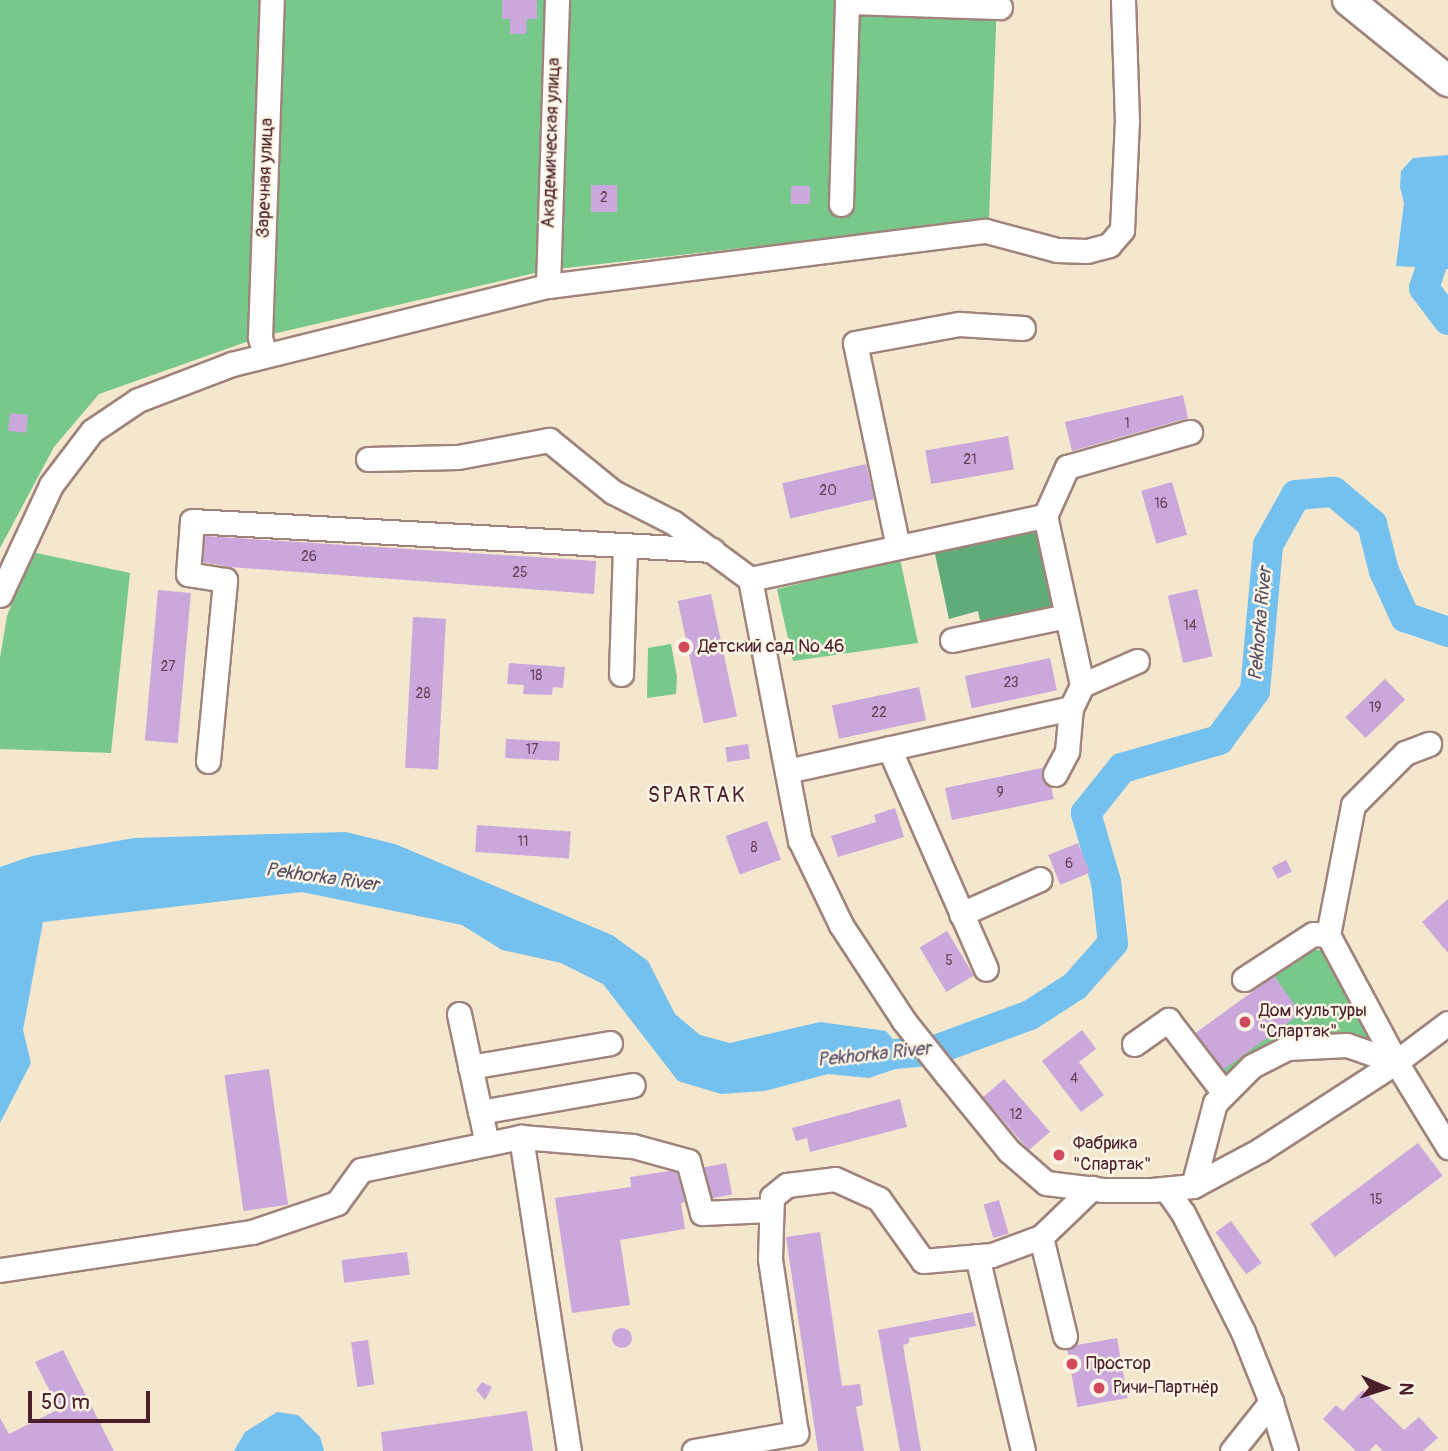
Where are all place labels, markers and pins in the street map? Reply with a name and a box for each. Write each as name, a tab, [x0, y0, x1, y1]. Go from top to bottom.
place label: Детский сад № 46	[698, 636, 845, 658]
marker: Детский сад № 46	[676, 639, 692, 655]
place label: Дом культуры "Спартак"	[1259, 1001, 1367, 1044]
marker: Дом культуры "Спартак"	[1237, 1014, 1253, 1030]
place label: Фабрика "Спартак"	[1073, 1134, 1151, 1176]
marker: Фабрика "Спартак"	[1051, 1147, 1067, 1163]
place label: Простор	[1086, 1353, 1151, 1375]
marker: Простор	[1064, 1356, 1080, 1372]
place label: Ричи-Партнёр	[1113, 1377, 1219, 1399]
marker: Ричи-Партнёр	[1091, 1380, 1107, 1396]

